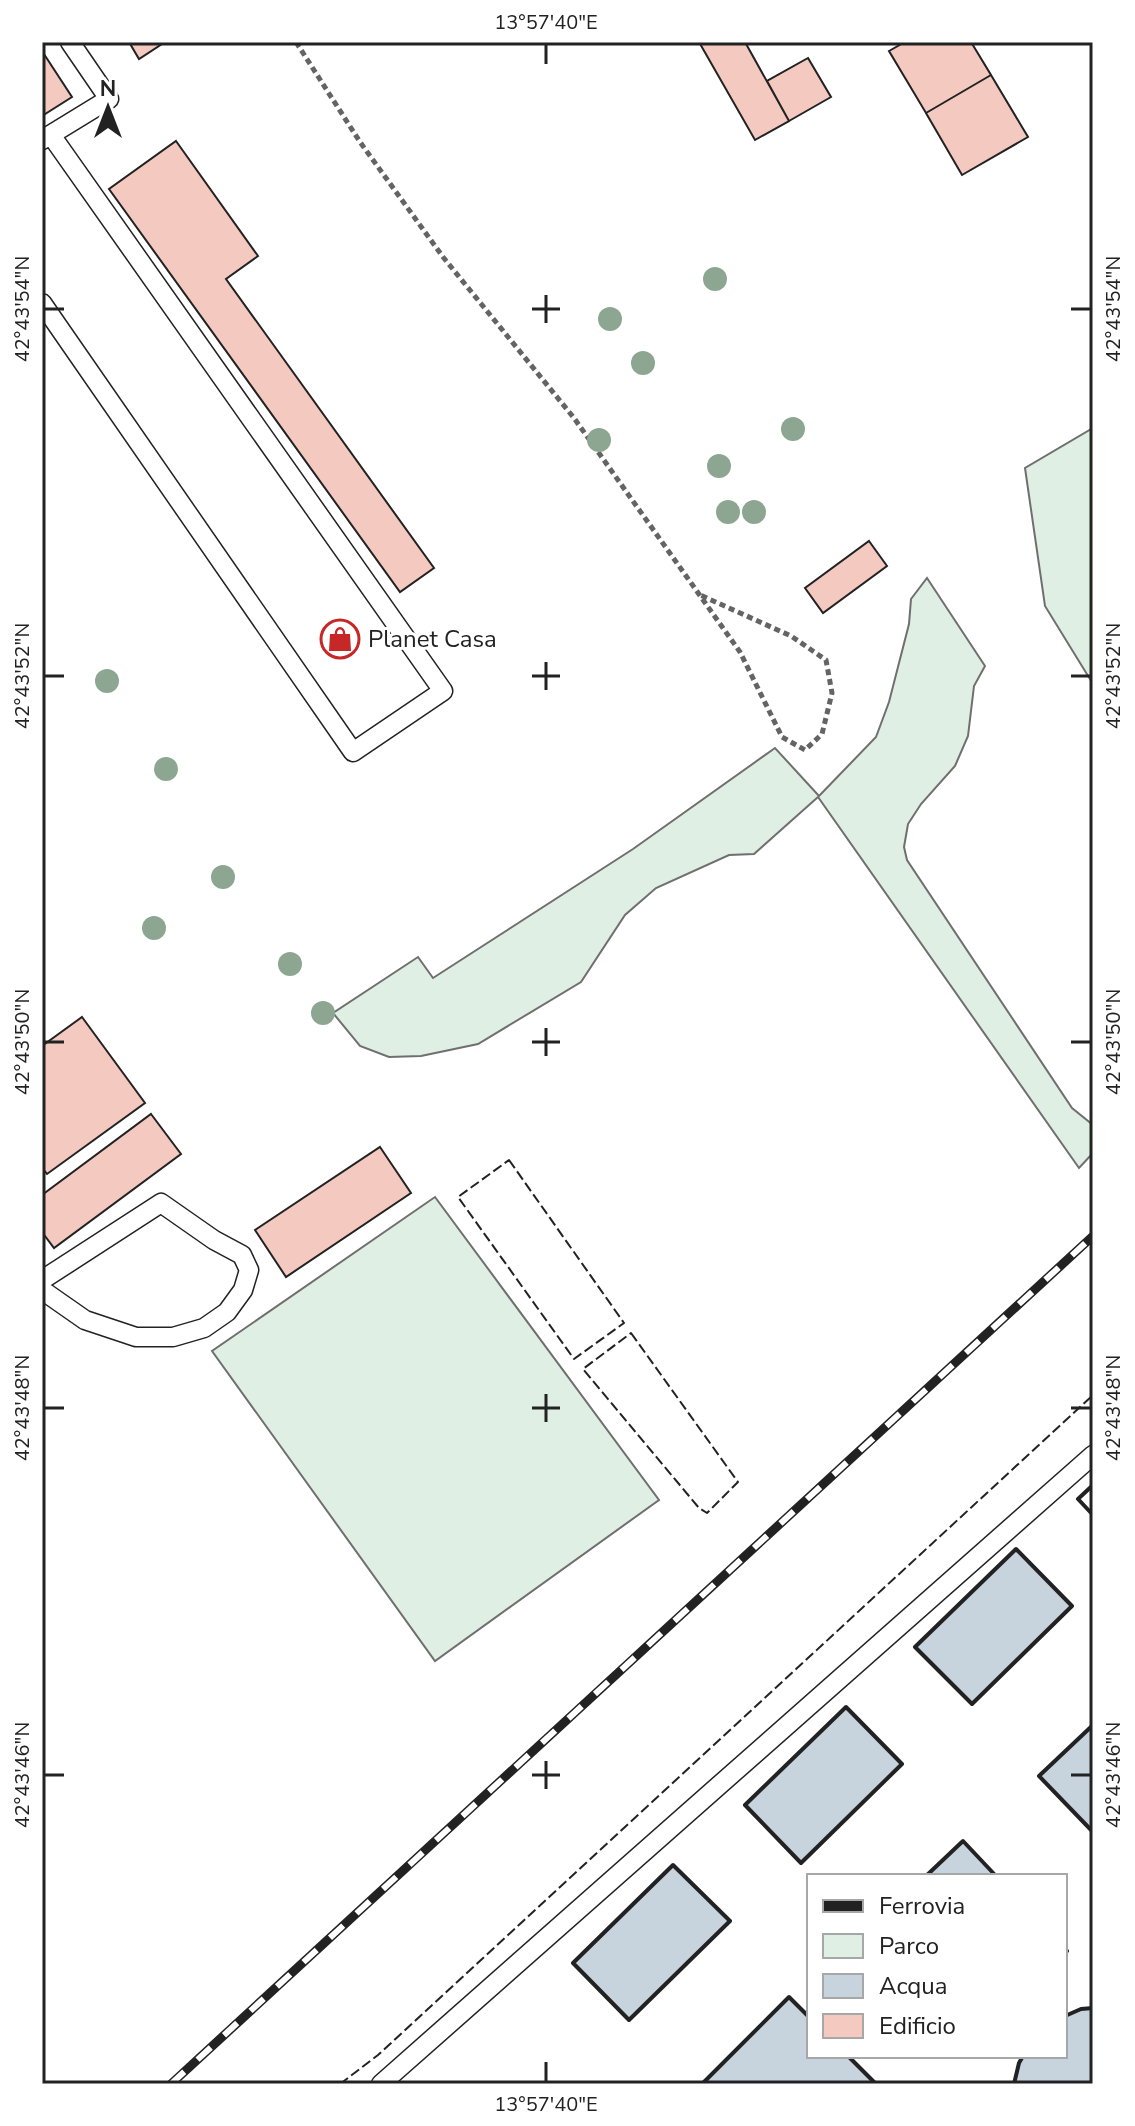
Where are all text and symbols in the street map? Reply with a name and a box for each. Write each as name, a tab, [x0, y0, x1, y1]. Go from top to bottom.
text: 13°57'40"E	[494, 9, 598, 36]
north arrow	[68, 68, 148, 148]
text: N	[100, 74, 116, 104]
text: 42°43'54"N	[9, 256, 36, 362]
text: 42°43'54"N	[1100, 256, 1127, 362]
shop icon: Planet Casa	[319, 618, 361, 660]
text: 42°43'52"N	[9, 623, 36, 729]
place label: Planet Casa	[368, 623, 497, 655]
text: 42°43'52"N	[1100, 623, 1127, 729]
text: 42°43'50"N	[9, 989, 36, 1095]
text: 42°43'50"N	[1100, 989, 1127, 1095]
text: 42°43'48"N	[9, 1355, 36, 1461]
text: 42°43'48"N	[1100, 1355, 1127, 1461]
text: 42°43'46"N	[9, 1722, 36, 1828]
text: 42°43'46"N	[1100, 1722, 1127, 1828]
legend	[807, 1874, 1067, 2058]
text: Ferrovia	[879, 1890, 965, 1922]
text: Parco	[879, 1930, 939, 1962]
text: Acqua	[879, 1970, 947, 2002]
text: Edificio	[879, 2010, 956, 2042]
text: 13°57'40"E	[494, 2091, 598, 2118]

